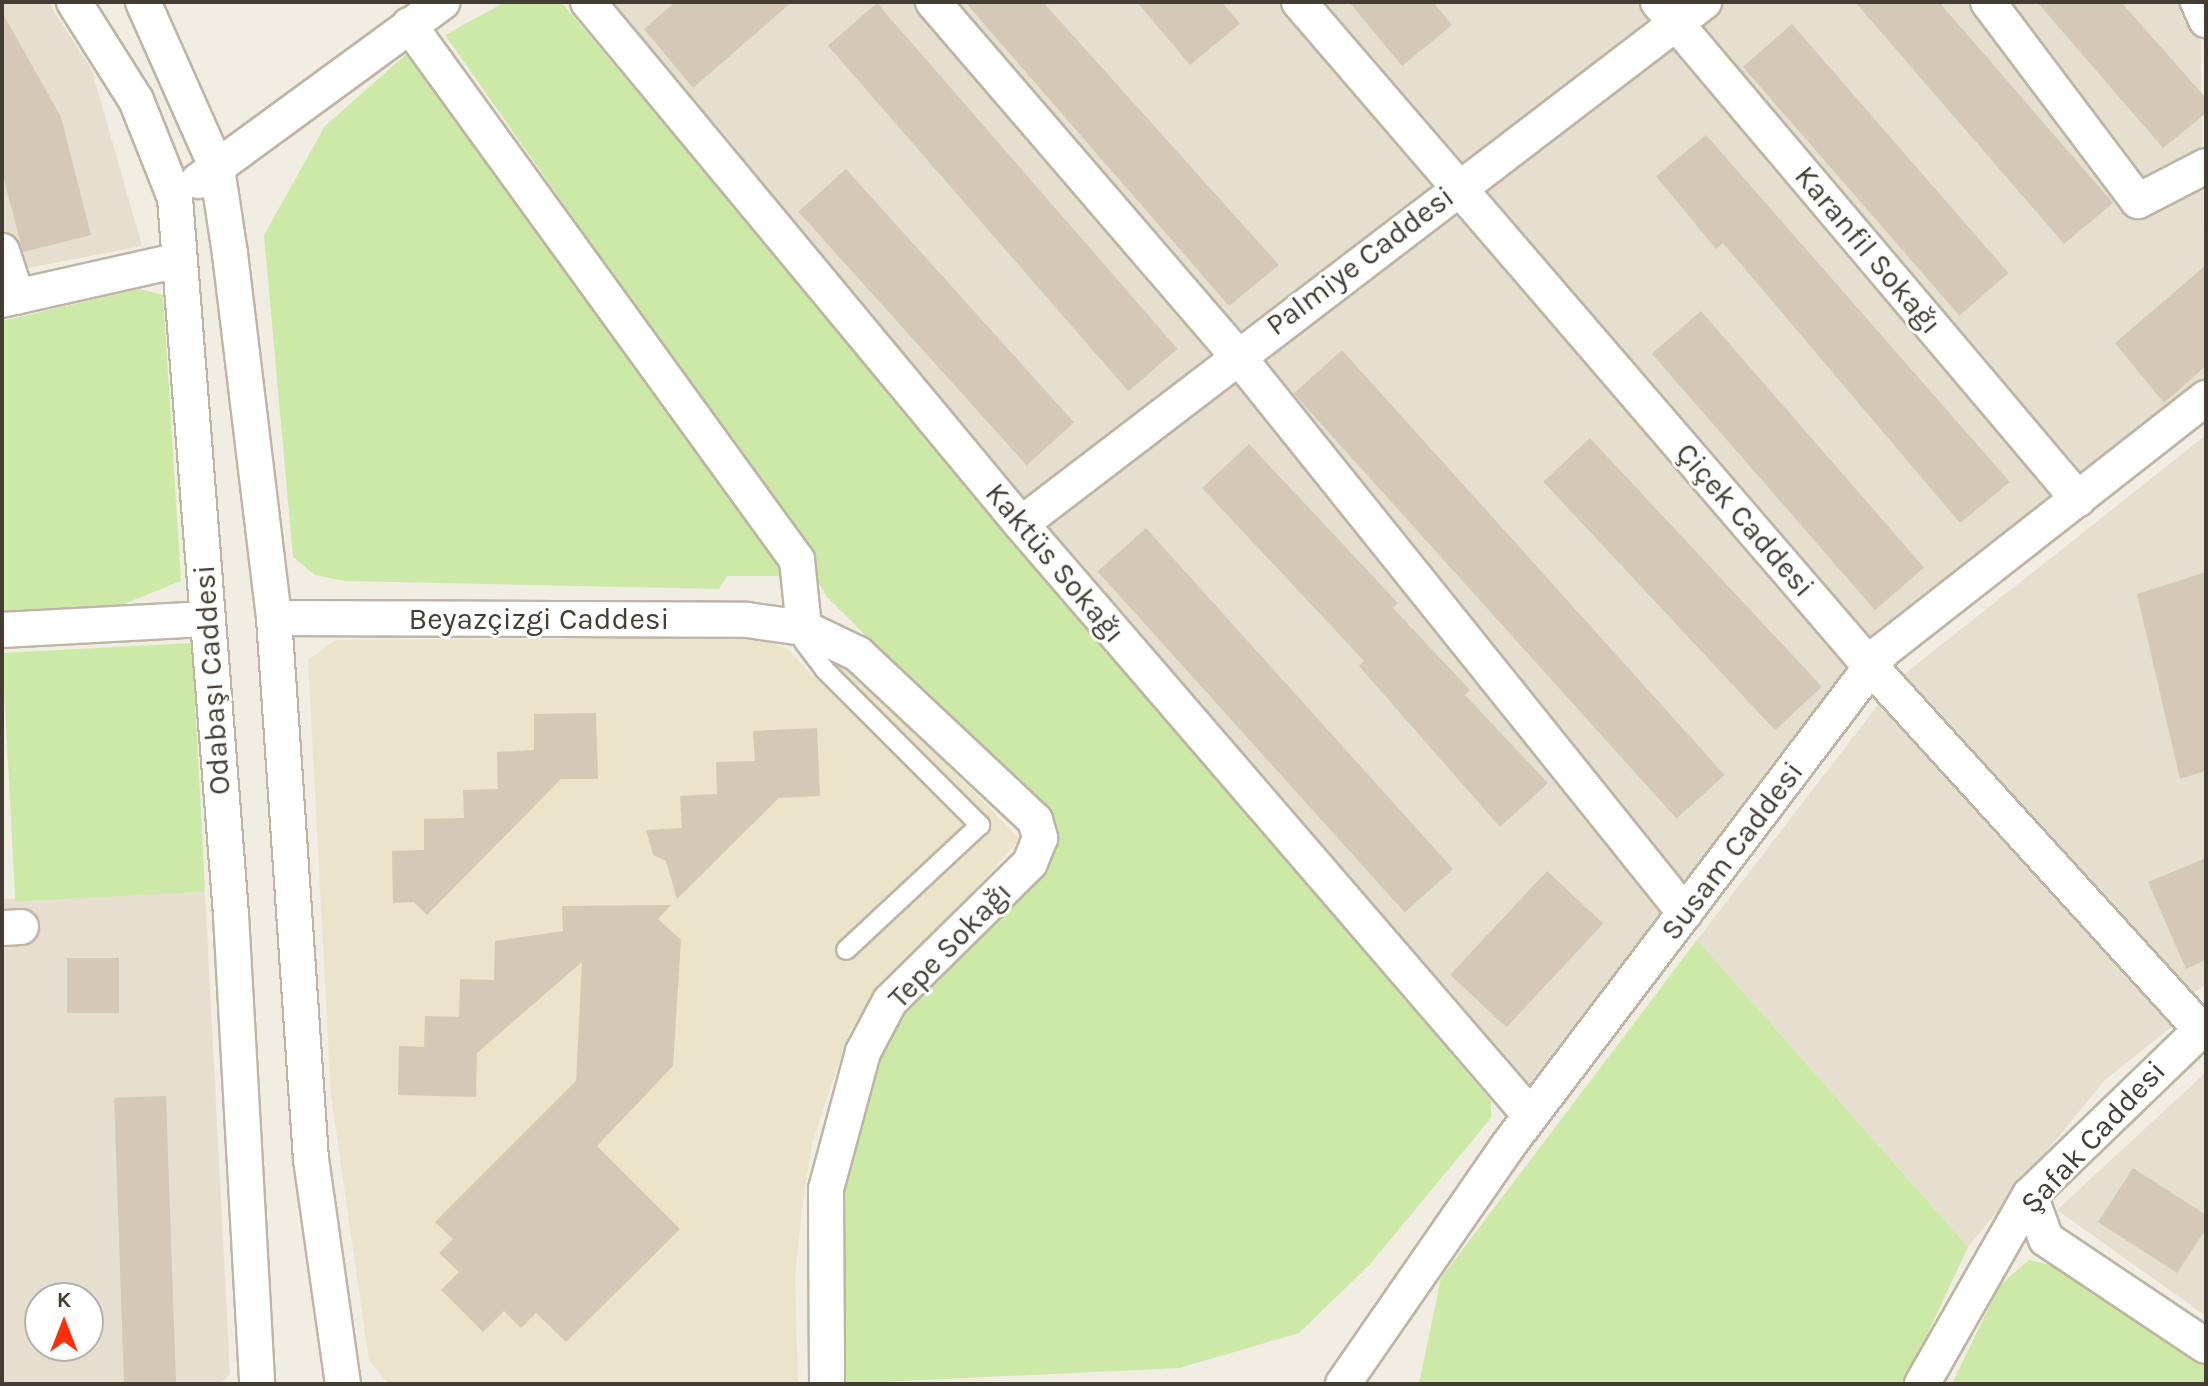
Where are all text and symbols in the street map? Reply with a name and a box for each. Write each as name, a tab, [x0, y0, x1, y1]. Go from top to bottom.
street label: Karanfil Sokağı	[1787, 158, 1949, 342]
street label: Palmiye Caddesi	[1259, 179, 1461, 343]
street label: Çiçek Caddesi	[1668, 435, 1822, 605]
street label: Kaktüs Sokağı	[978, 476, 1132, 650]
street label: Odabaşı Caddesi	[186, 564, 238, 796]
street label: Beyazçizgi Caddesi	[409, 601, 669, 637]
street label: Susam Caddesi	[1653, 755, 1811, 947]
street label: Tepe Sokağı	[881, 874, 1019, 1016]
street label: Şafak Caddesi	[2013, 1053, 2173, 1221]
north arrow	[24, 1282, 104, 1362]
text: K	[57, 1287, 71, 1313]

